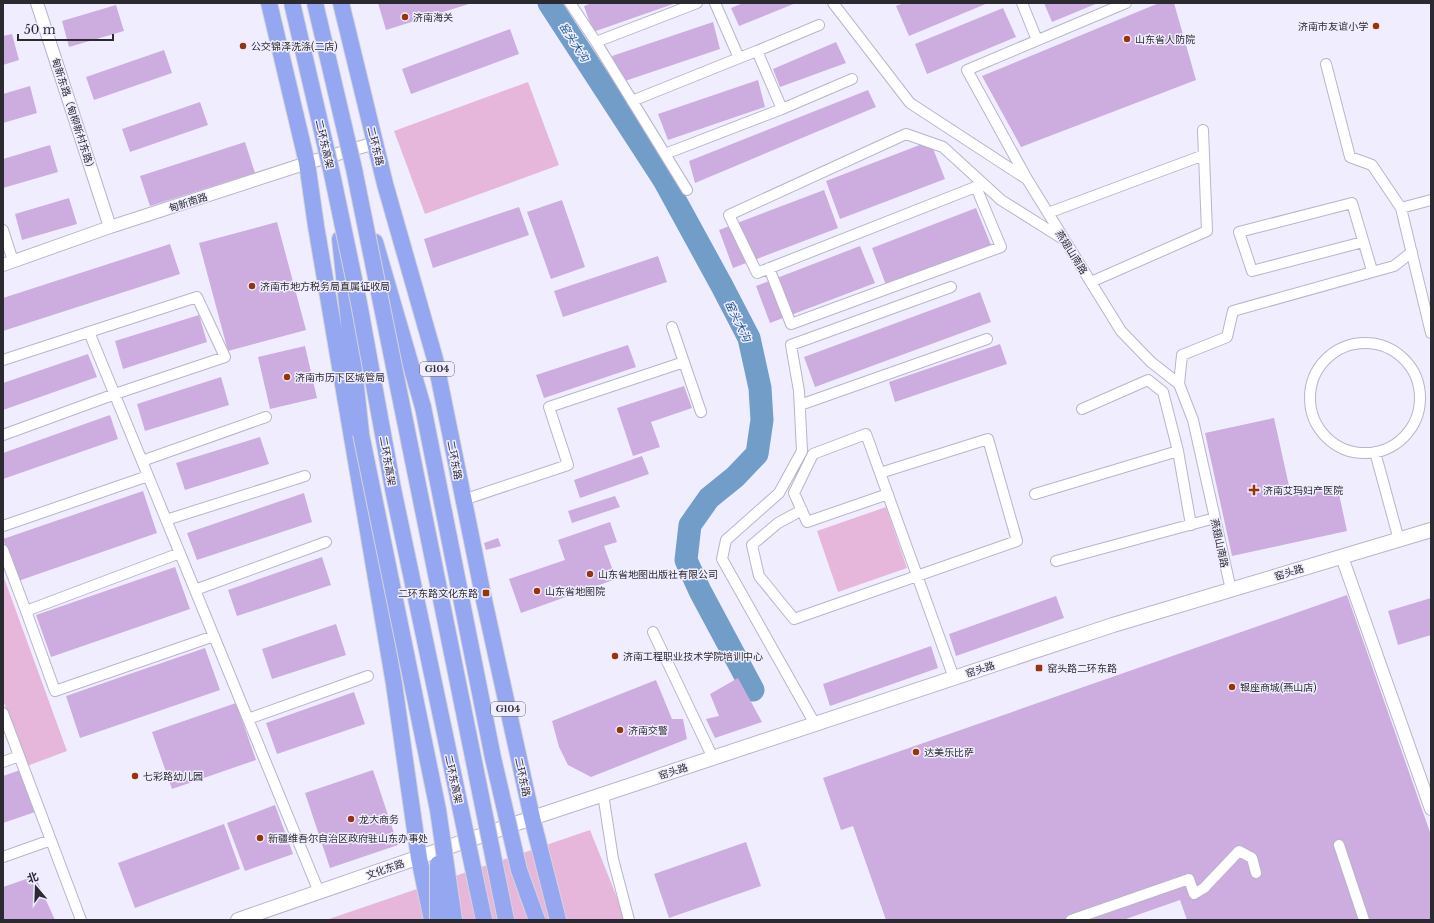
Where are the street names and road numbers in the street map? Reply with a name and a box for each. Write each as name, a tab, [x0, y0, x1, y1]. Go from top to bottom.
street label: 甸新东路（甸柳新村东路）	[49, 56, 98, 174]
street label: 二环东高架	[313, 118, 336, 170]
street label: 二环东路	[364, 125, 387, 167]
street label: 甸新南路	[167, 190, 209, 215]
street label: 燕翅山南路	[1053, 228, 1090, 277]
road number: G104	[420, 362, 454, 376]
street label: 二环东高架	[377, 435, 398, 487]
street label: 二环东路	[444, 439, 465, 481]
street label: 燕翅山南路	[1208, 517, 1231, 569]
street label: 窑头路	[1273, 562, 1305, 583]
street label: 窑头路	[964, 659, 996, 680]
road number: G104	[491, 702, 525, 716]
street label: 二环东高架	[442, 753, 465, 805]
street label: 二环东路	[512, 756, 533, 798]
street label: 窑头路	[657, 761, 689, 782]
street label: 文化东路	[364, 857, 406, 882]

